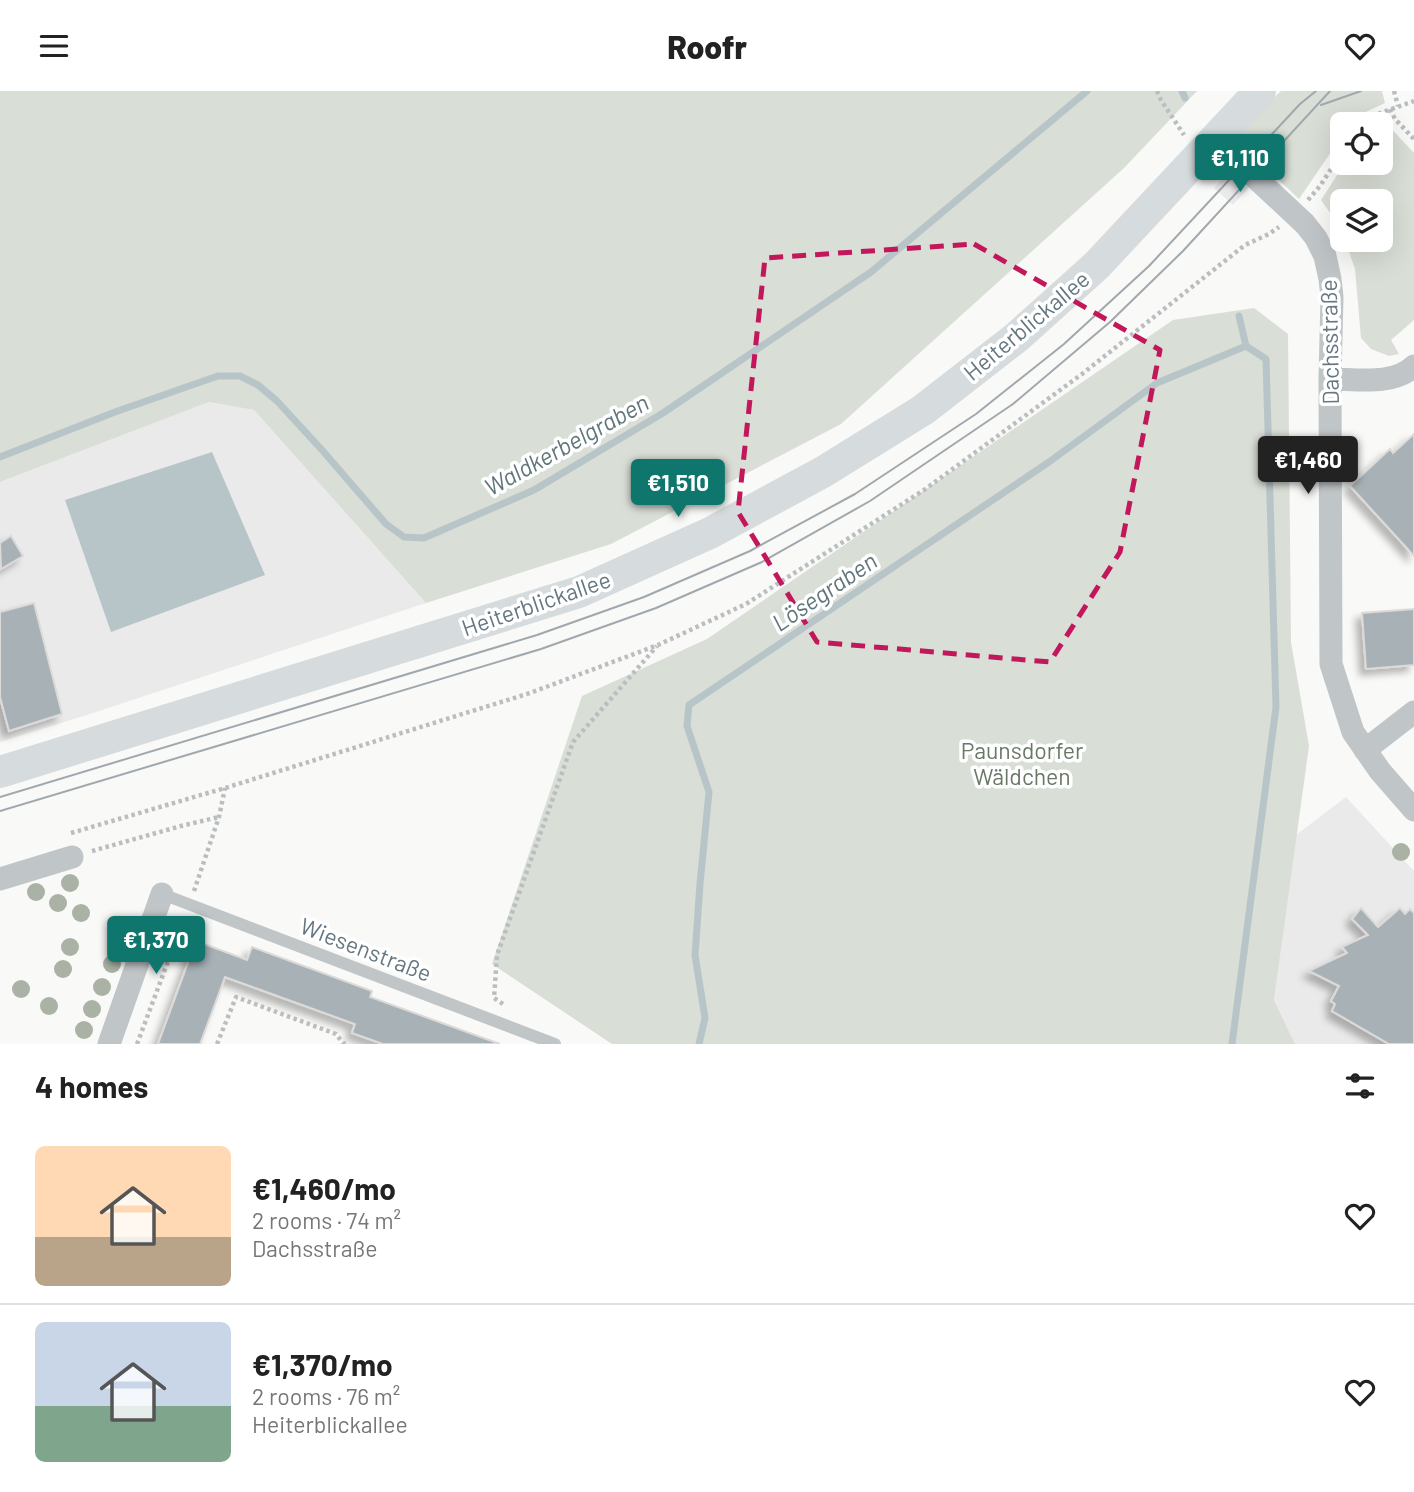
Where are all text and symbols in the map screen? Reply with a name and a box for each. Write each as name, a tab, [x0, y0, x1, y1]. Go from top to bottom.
icon: menu	[35, 27, 73, 65]
text: Roofr	[667, 27, 747, 65]
icon: heart	[1341, 27, 1379, 65]
map controls	[1330, 112, 1393, 252]
button: locate	[1330, 112, 1393, 175]
pin: €1,110	[1183, 134, 1297, 194]
text: €1,110	[1211, 143, 1269, 171]
button: layers	[1330, 189, 1393, 252]
street label: Heiterblickallee	[957, 264, 1095, 386]
street label: Dachsstraße	[1314, 279, 1344, 405]
water label: Waldkerbelgraben	[479, 387, 653, 501]
pin: €1,460	[1251, 437, 1365, 496]
text: €1,460	[1274, 445, 1342, 473]
pin: €1,510	[621, 459, 735, 519]
text: €1,510	[647, 468, 709, 496]
water label: Lösegraben	[766, 545, 882, 637]
street label: Heiterblickallee	[458, 564, 614, 642]
park label: Paunsdorfer Wäldchen	[961, 736, 1084, 790]
street label: Wiesenstraße	[296, 911, 436, 987]
pin: €1,370	[99, 917, 213, 976]
text: €1,370	[123, 925, 189, 953]
icon: filters	[1341, 1067, 1379, 1105]
text: 4 homes	[35, 1068, 148, 1104]
text: €1,460/mo	[252, 1170, 396, 1206]
icon: home	[91, 1174, 175, 1258]
icon: heart	[1341, 1197, 1379, 1235]
text: 2 rooms · 74 m²	[252, 1206, 401, 1234]
text: Dachsstraße	[252, 1234, 377, 1262]
text: €1,370/mo	[252, 1346, 393, 1382]
icon: home	[91, 1350, 175, 1434]
icon: heart	[1341, 1373, 1379, 1411]
text: 2 rooms · 76 m²	[252, 1382, 400, 1410]
text: Heiterblickallee	[252, 1410, 408, 1438]

